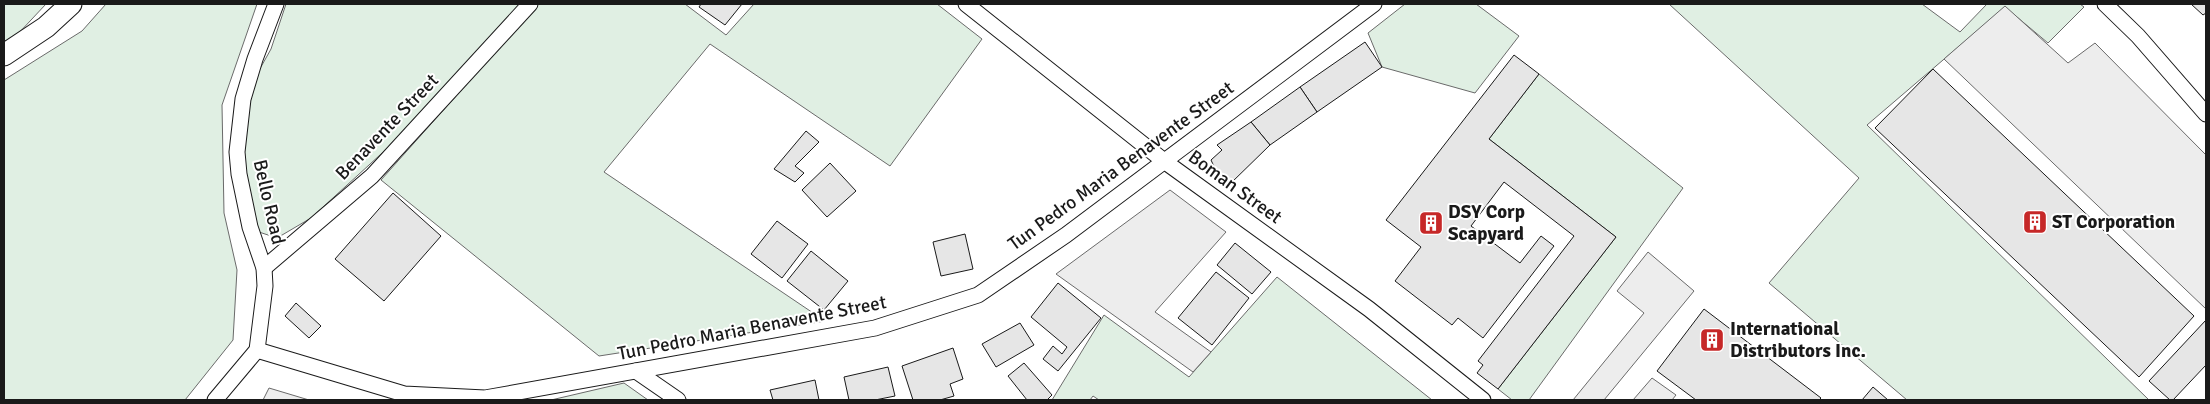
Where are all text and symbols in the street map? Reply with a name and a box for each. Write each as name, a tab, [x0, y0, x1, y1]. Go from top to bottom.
street label: Benavente Street	[330, 69, 444, 185]
street label: Tun Pedro Maria Benavente Street	[1003, 76, 1239, 256]
street label: Boman Street	[1183, 145, 1287, 229]
street label: Bello Road	[248, 157, 290, 247]
place label: DSY Corp Scapyard	[1448, 200, 1525, 246]
building icon: ST Corporation	[2022, 209, 2048, 235]
building icon: DSY Corp Scapyard	[1418, 210, 1444, 236]
place label: ST Corporation	[2052, 210, 2175, 234]
street label: Tun Pedro Maria Benavente Street	[616, 290, 889, 366]
place label: International Distributors Inc.	[1730, 317, 1866, 363]
building icon: International Distributors Inc.	[1699, 327, 1725, 353]

